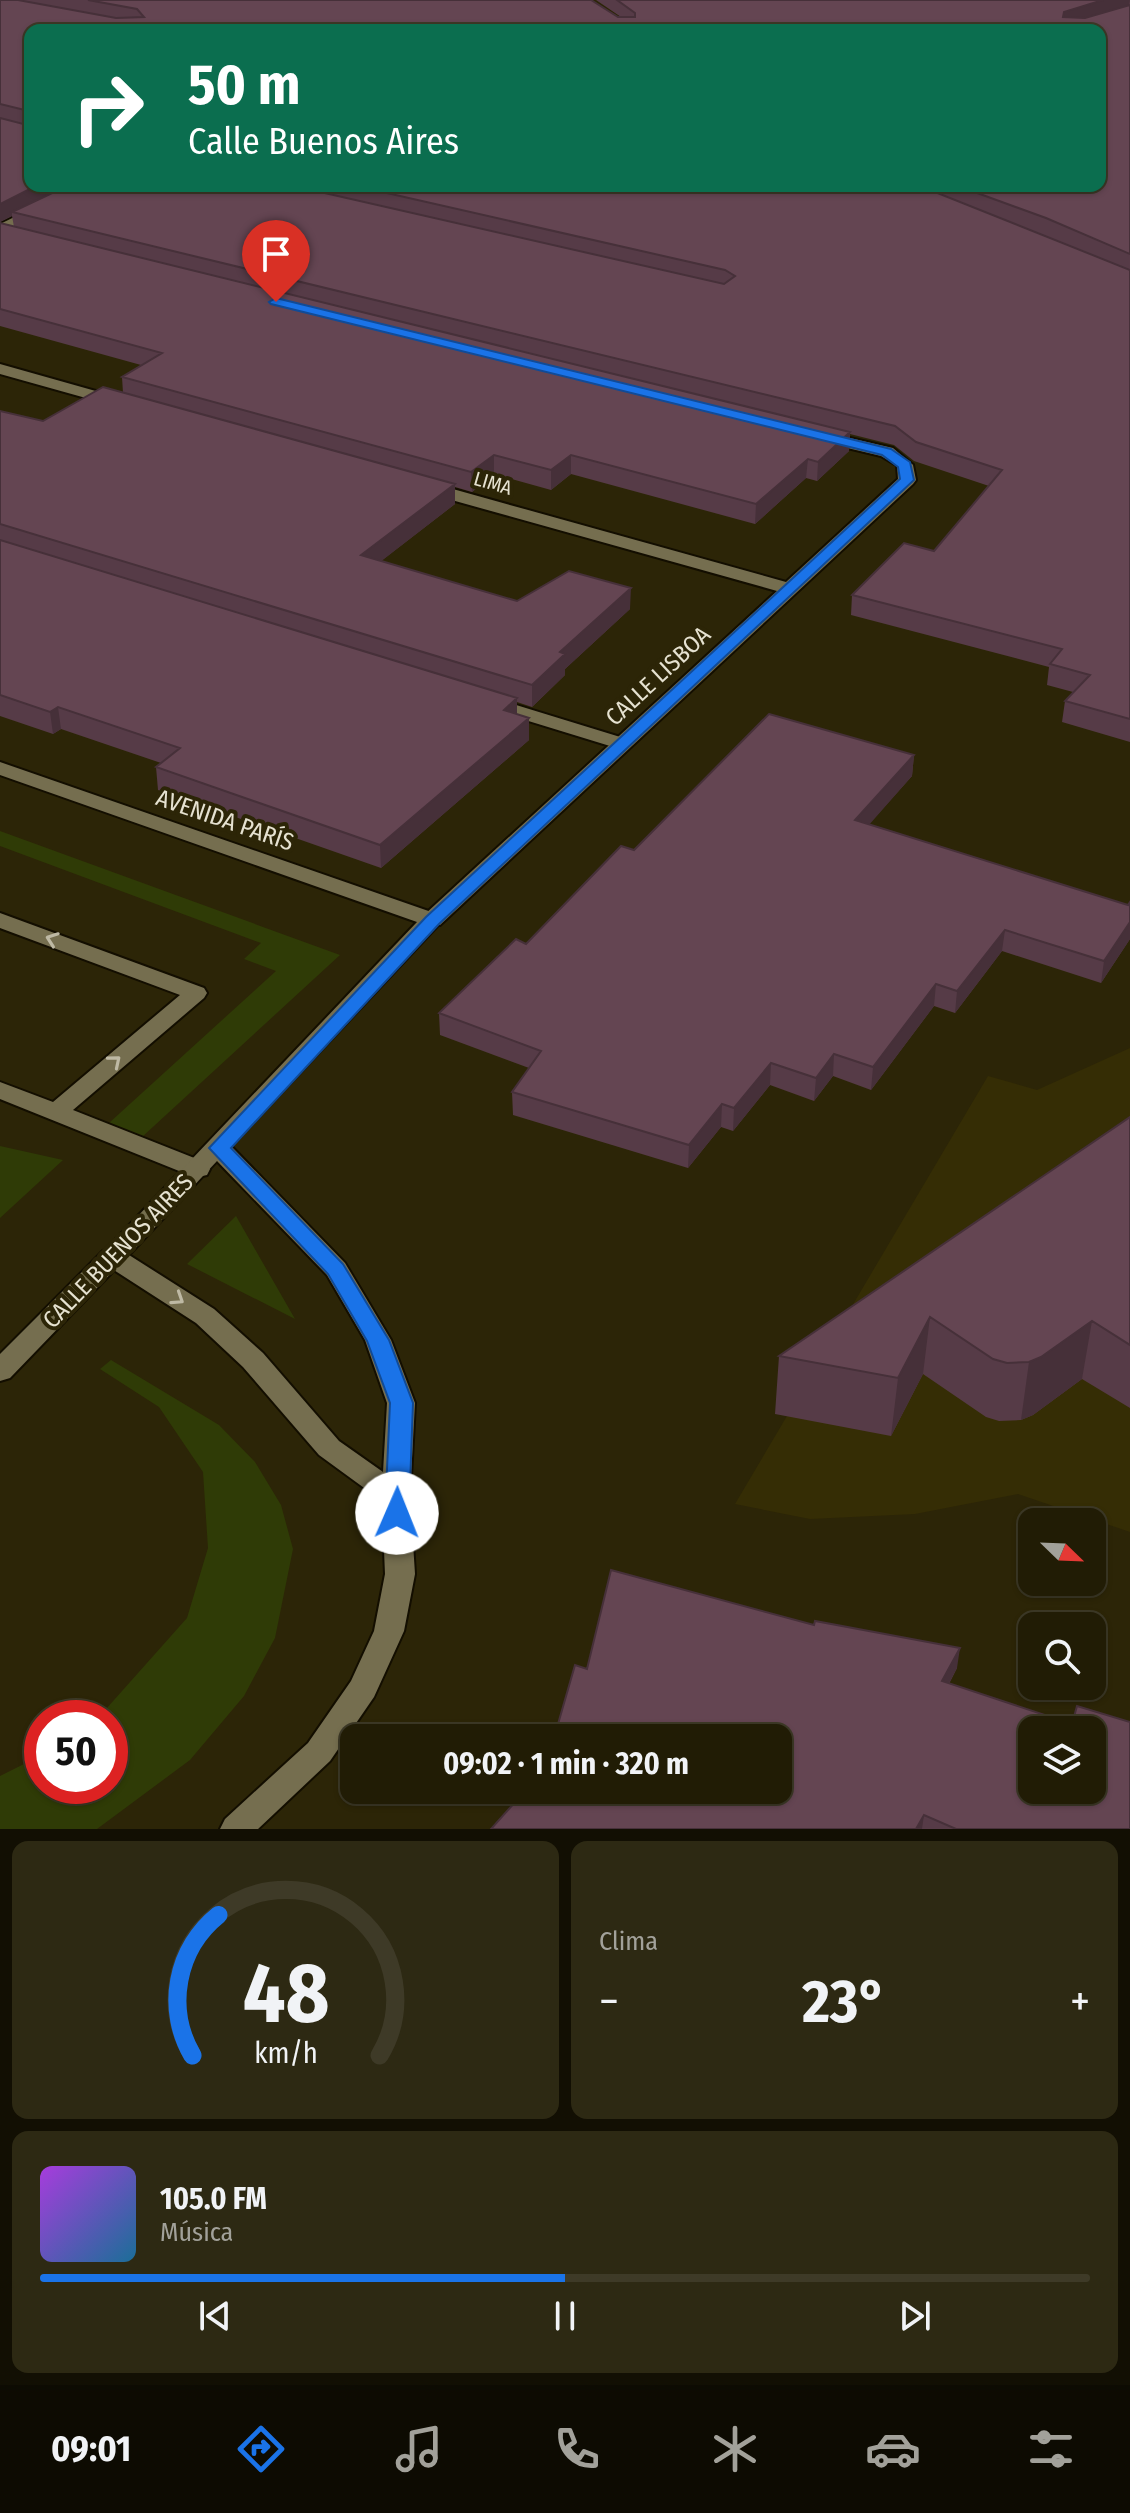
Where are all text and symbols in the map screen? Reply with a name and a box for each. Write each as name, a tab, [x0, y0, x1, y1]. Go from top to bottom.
text: 50 m	[188, 52, 300, 119]
icon: right	[56, 56, 160, 160]
text: Calle Buenos Aires	[188, 120, 459, 164]
pin	[242, 220, 310, 302]
icon: arrive	[254, 232, 298, 276]
street label: LIMA	[471, 466, 515, 500]
street label: CALLE LISBOA	[600, 620, 716, 731]
street label: AVENIDA PARÍS	[153, 782, 298, 857]
one-way arrow	[46, 932, 60, 949]
one-way arrow	[106, 1057, 121, 1071]
street label: CALLE BUENOS AIRES	[37, 1168, 199, 1334]
one-way arrow	[169, 1290, 183, 1305]
position arrow	[355, 1471, 439, 1555]
north arrow	[1018, 1508, 1106, 1596]
map controls	[1018, 1508, 1106, 1804]
button: search	[1018, 1612, 1106, 1700]
speed limit sign: 50	[24, 1700, 128, 1804]
button: layers	[1018, 1716, 1106, 1804]
text: 09:02 · 1 min · 320 m	[443, 1746, 689, 1782]
text: Clima	[599, 1926, 658, 1957]
text: 48	[242, 1944, 329, 2044]
text: 23°	[802, 1966, 887, 2038]
text: −	[599, 1975, 619, 2028]
text: +	[1070, 1975, 1090, 2028]
text: km/h	[254, 2036, 317, 2071]
text: 105.0 FM	[160, 2181, 267, 2217]
text: Música	[160, 2217, 233, 2248]
icon: previous	[193, 2294, 237, 2338]
icon: pause	[543, 2294, 587, 2338]
icon: next	[893, 2294, 937, 2338]
icon: directions	[233, 2421, 289, 2477]
icon: music	[391, 2421, 447, 2477]
icon: phone	[549, 2421, 605, 2477]
icon: climate	[707, 2421, 763, 2477]
icon: car	[865, 2421, 921, 2477]
icon: filters	[1023, 2421, 1079, 2477]
text: 09:01	[51, 2427, 131, 2471]

